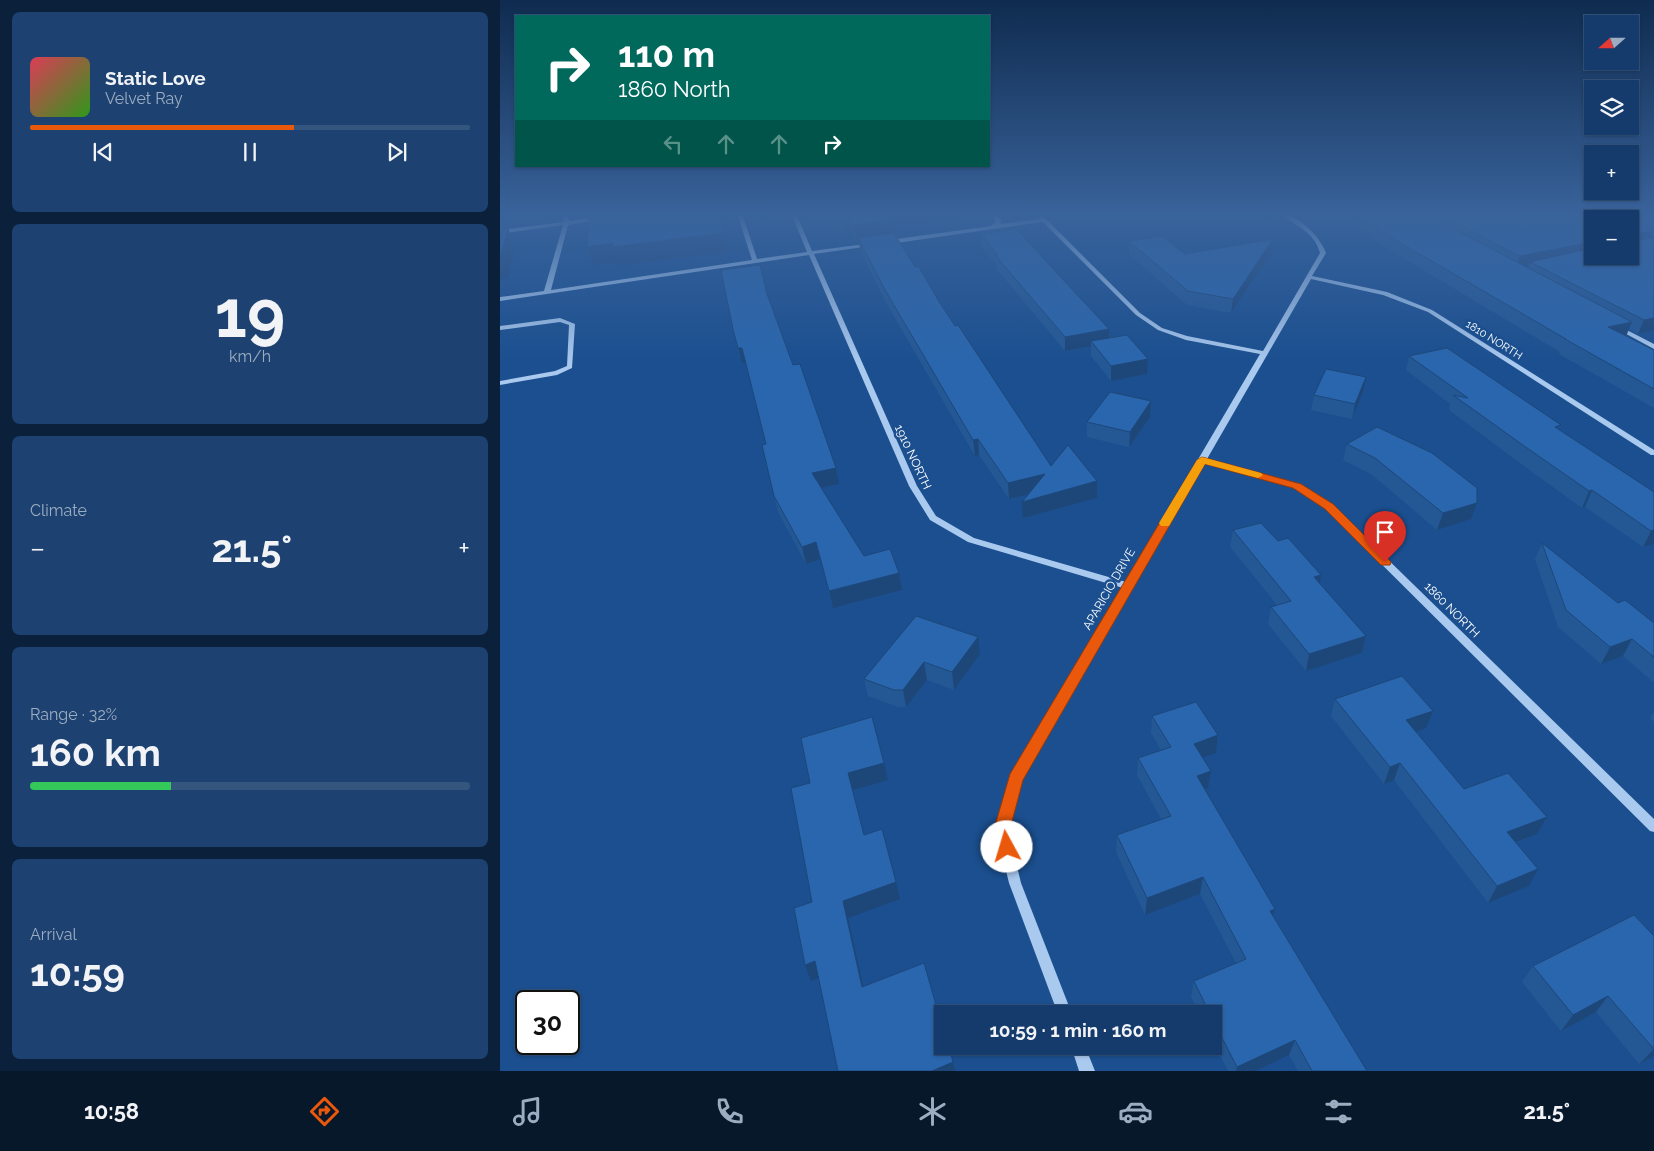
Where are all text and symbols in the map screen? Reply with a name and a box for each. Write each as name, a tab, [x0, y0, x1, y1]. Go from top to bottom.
north arrow	[1584, 15, 1639, 70]
map controls	[1584, 15, 1639, 265]
text: 110 m	[618, 34, 715, 75]
icon: right	[535, 35, 600, 100]
text: Static Love	[105, 67, 206, 89]
text: 1860 North	[618, 76, 731, 102]
button: layers	[1584, 80, 1639, 135]
text: Velvet Ray	[105, 89, 183, 108]
icon: left	[659, 130, 687, 158]
icon: ahead	[712, 130, 740, 158]
icon: ahead	[765, 130, 793, 158]
icon: right	[818, 130, 846, 158]
icon: previous	[89, 138, 117, 166]
icon: pause	[236, 138, 264, 166]
icon: next	[383, 138, 411, 166]
button: +	[1584, 145, 1639, 200]
button: −	[1584, 210, 1639, 265]
text: 19	[215, 276, 285, 352]
street label: 1810 NORTH	[1463, 317, 1525, 363]
text: km/h	[229, 347, 271, 366]
street label: 1910 NORTH	[892, 422, 934, 492]
text: Climate	[30, 501, 87, 520]
pin	[1364, 511, 1406, 562]
icon: arrive	[1371, 518, 1399, 546]
text: 21.5°	[211, 526, 292, 571]
text: −	[30, 532, 45, 565]
text: +	[458, 532, 470, 565]
street label: APARICIO DRIVE	[1080, 546, 1138, 632]
street label: 1860 NORTH	[1422, 580, 1482, 640]
text: Range · 32%	[30, 705, 117, 724]
text: 160 km	[30, 730, 161, 775]
position arrow	[980, 820, 1032, 872]
text: Arrival	[30, 925, 77, 944]
text: 10:59	[30, 950, 125, 995]
speed limit sign: 30	[515, 990, 580, 1055]
text: 10:59 · 1 min · 160 m	[989, 1019, 1167, 1041]
icon: directions	[307, 1094, 342, 1129]
icon: music	[510, 1094, 545, 1129]
icon: phone	[712, 1094, 747, 1129]
icon: climate	[915, 1094, 950, 1129]
icon: car	[1118, 1094, 1153, 1129]
icon: filters	[1321, 1094, 1356, 1129]
text: 10:58	[84, 1098, 139, 1124]
text: 21.5°	[1523, 1098, 1570, 1124]

